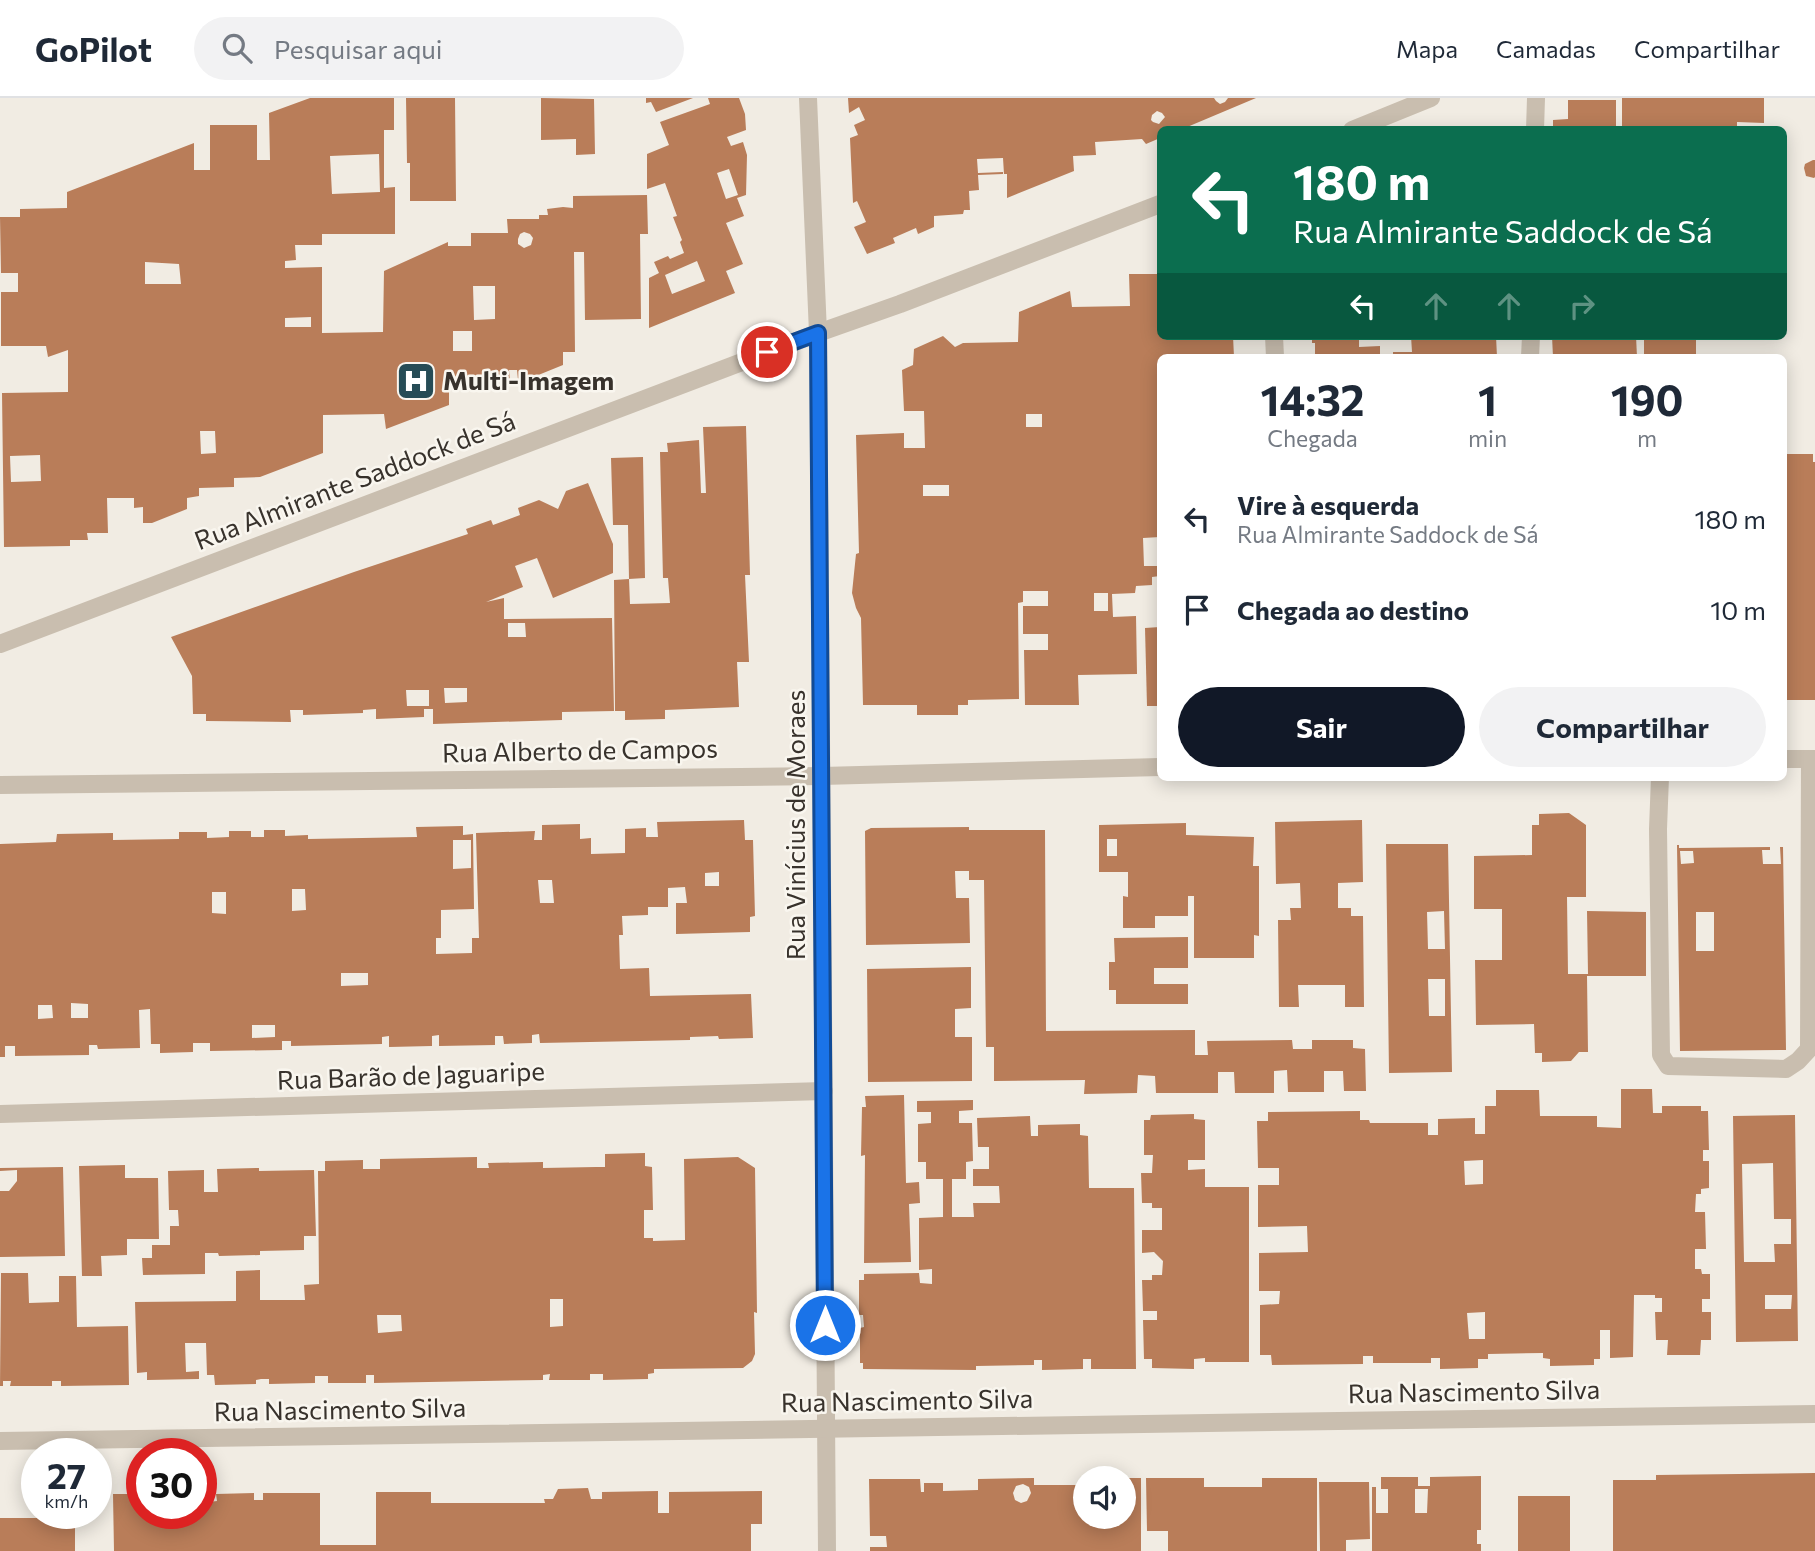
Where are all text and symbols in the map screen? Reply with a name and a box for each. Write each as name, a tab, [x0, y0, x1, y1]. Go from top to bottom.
search box	[194, 17, 684, 80]
text: GoPilot	[35, 28, 152, 69]
icon: search	[218, 29, 256, 67]
text: Pesquisar aqui	[274, 33, 443, 64]
text: Mapa	[1396, 34, 1458, 63]
text: Camadas	[1496, 34, 1596, 63]
text: Compartilhar	[1634, 34, 1780, 63]
text: 180 m	[1293, 150, 1430, 210]
icon: left	[1178, 154, 1269, 245]
text: Rua Almirante Saddock de Sá	[1293, 210, 1713, 250]
icon: left	[1344, 287, 1382, 325]
icon: ahead	[1417, 287, 1455, 325]
icon: ahead	[1490, 287, 1528, 325]
icon: right	[1563, 287, 1601, 325]
pin	[737, 322, 797, 382]
icon: arrive	[748, 333, 786, 371]
hospital icon: Multi-Imagem	[395, 360, 437, 402]
place label: Multi-Imagem	[443, 364, 614, 395]
text: 14:32	[1261, 373, 1364, 425]
text: 1	[1478, 373, 1497, 425]
text: 190	[1611, 373, 1683, 425]
street label: Rua Almirante Saddock de Sá	[190, 404, 519, 555]
text: Chegada	[1267, 424, 1358, 452]
text: min	[1468, 424, 1507, 452]
text: m	[1637, 424, 1657, 452]
text: Vire à esquerda	[1237, 489, 1419, 520]
icon: left	[1178, 500, 1216, 538]
text: 180 m	[1694, 503, 1766, 534]
text: Rua Almirante Saddock de Sá	[1237, 520, 1539, 548]
icon: arrive	[1178, 591, 1216, 629]
text: Chegada ao destino	[1237, 594, 1469, 625]
text: 10 m	[1710, 594, 1766, 625]
button: Sair	[1178, 687, 1465, 767]
button: Compartilhar	[1479, 687, 1766, 767]
street label: Rua Vinícius de Moraes	[779, 690, 810, 960]
street label: Rua Alberto de Campos	[442, 732, 718, 767]
street label: Rua Barão de Jaguaripe	[276, 1054, 545, 1095]
position arrow	[788, 1288, 862, 1362]
street label: Rua Nascimento Silva	[1347, 1373, 1600, 1408]
street label: Rua Nascimento Silva	[780, 1382, 1033, 1417]
street label: Rua Nascimento Silva	[213, 1391, 466, 1426]
speed limit sign: 30	[126, 1438, 217, 1529]
text: 27	[47, 1453, 86, 1496]
map controls	[1073, 1466, 1136, 1529]
button: sound	[1073, 1466, 1136, 1529]
text: km/h	[45, 1490, 88, 1512]

